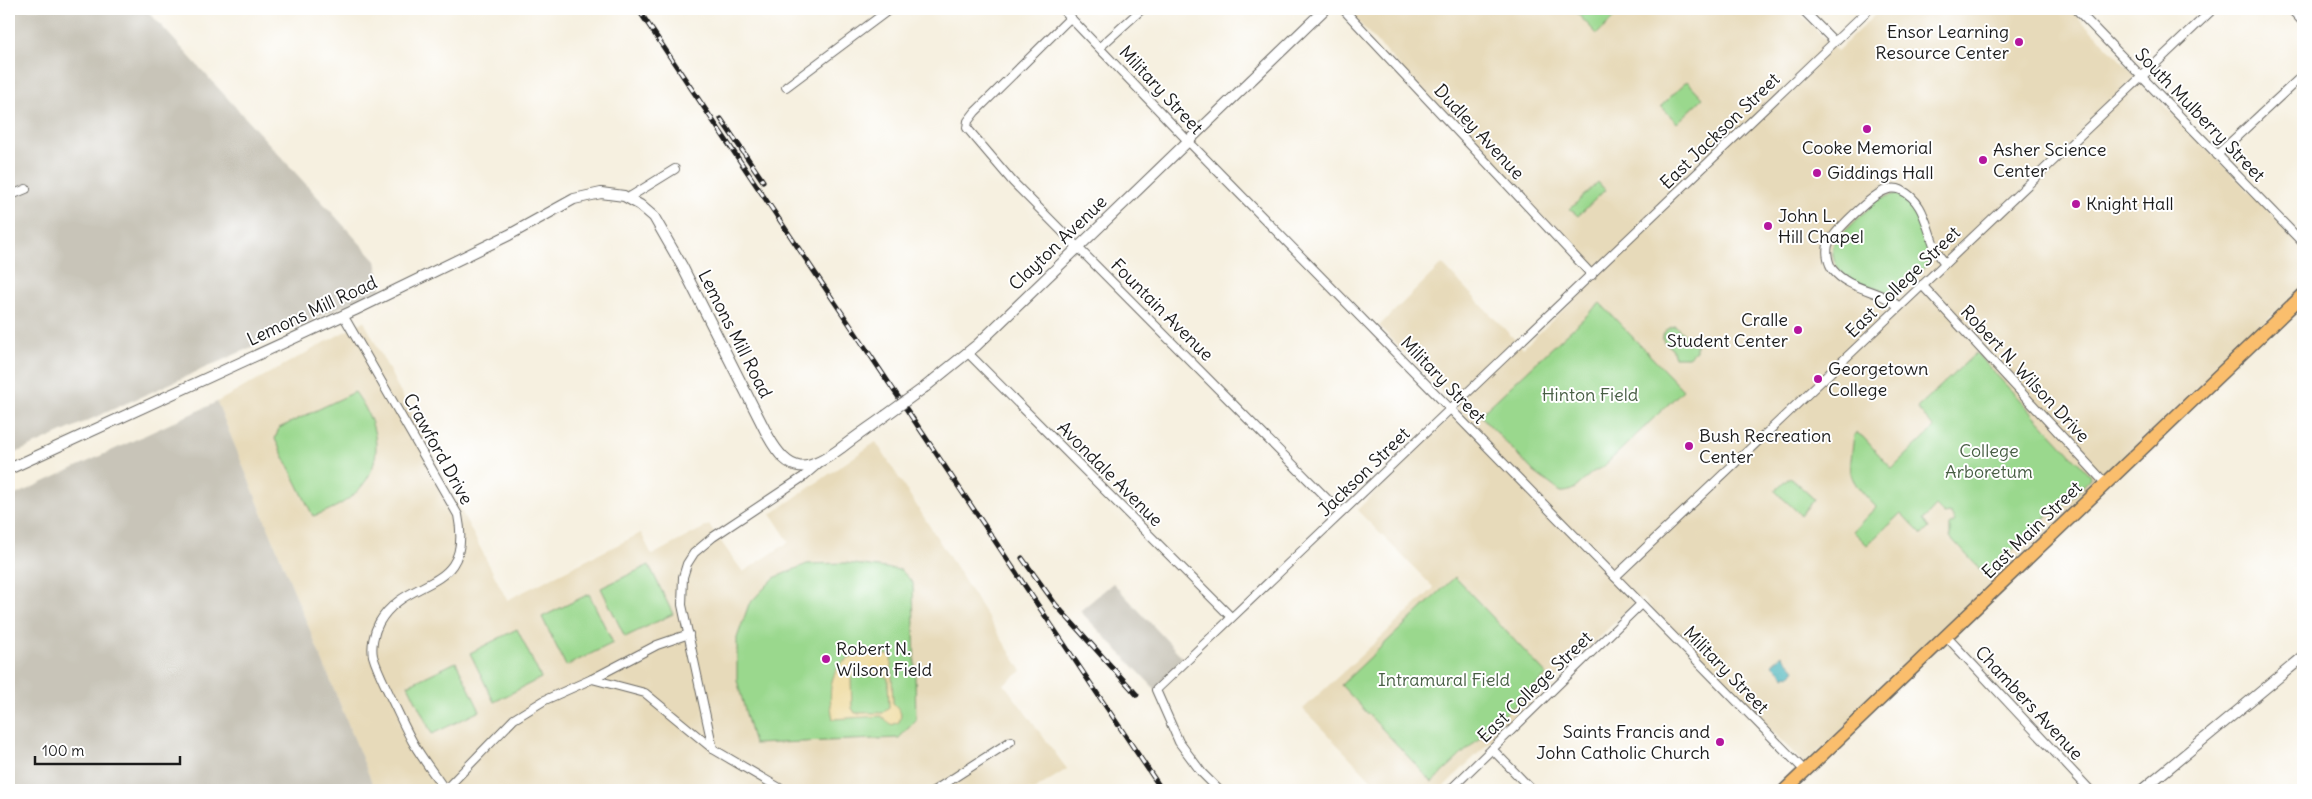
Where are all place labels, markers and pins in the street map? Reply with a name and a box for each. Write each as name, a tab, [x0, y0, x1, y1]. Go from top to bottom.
place label: Ensor Learning Resource Center	[1875, 20, 2010, 64]
marker: Ensor Learning Resource Center	[2013, 36, 2025, 48]
marker: Cooke Memorial	[1861, 123, 1873, 135]
place label: Cooke Memorial	[1802, 136, 1932, 159]
place label: Asher Science Center	[1993, 138, 2106, 182]
marker: Asher Science Center	[1977, 154, 1989, 166]
place label: Giddings Hall	[1827, 161, 1933, 184]
marker: Giddings Hall	[1811, 167, 1823, 179]
place label: Knight Hall	[2086, 192, 2173, 215]
marker: Knight Hall	[2070, 198, 2082, 210]
place label: John L. Hill Chapel	[1778, 204, 1864, 248]
marker: John L. Hill Chapel	[1762, 220, 1774, 232]
place label: Cralle Student Center	[1667, 308, 1789, 352]
marker: Cralle Student Center	[1792, 324, 1804, 336]
place label: Georgetown College	[1828, 357, 1928, 401]
marker: Georgetown College	[1812, 373, 1824, 385]
place label: Bush Recreation Center	[1699, 424, 1832, 468]
marker: Bush Recreation Center	[1683, 440, 1695, 452]
place label: Robert N. Wilson Field	[836, 637, 932, 681]
marker: Robert N. Wilson Field	[820, 653, 832, 665]
place label: Saints Francis and John Catholic Church	[1536, 720, 1710, 764]
marker: Saints Francis and John Catholic Church	[1714, 736, 1726, 748]

